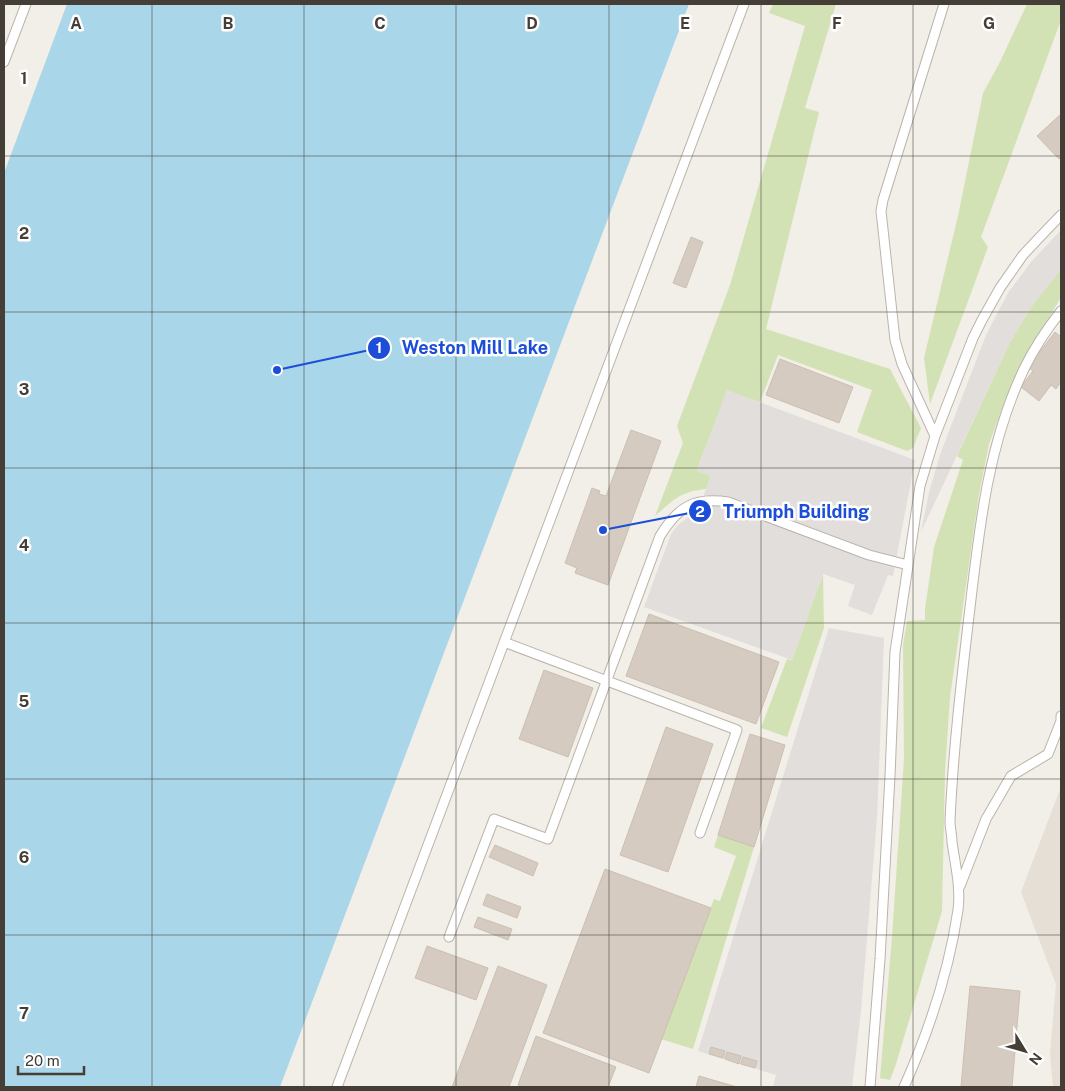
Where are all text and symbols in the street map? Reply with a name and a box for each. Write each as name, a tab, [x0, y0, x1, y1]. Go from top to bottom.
text: A	[70, 14, 82, 33]
text: B	[223, 14, 234, 33]
text: C	[374, 14, 386, 33]
text: D	[526, 14, 538, 33]
text: E	[680, 14, 690, 33]
text: F	[832, 14, 842, 33]
text: G	[983, 14, 995, 33]
text: 1	[21, 69, 27, 88]
text: 2	[19, 224, 29, 243]
callout: Weston Mill Lake	[367, 332, 558, 365]
text: Weston Mill Lake	[402, 337, 548, 358]
text: 1	[376, 339, 382, 356]
text: 3	[19, 380, 29, 399]
callout: Triumph Building	[688, 495, 880, 528]
text: Triumph Building	[723, 501, 869, 522]
text: 2	[695, 503, 705, 520]
text: 4	[19, 536, 30, 555]
text: 5	[19, 692, 30, 711]
text: 6	[19, 848, 29, 867]
text: 7	[19, 1004, 29, 1023]
north arrow	[1000, 1026, 1050, 1076]
scale bar	[18, 1044, 84, 1076]
text: N	[1026, 1050, 1045, 1068]
text: 20 m	[25, 1052, 60, 1069]

